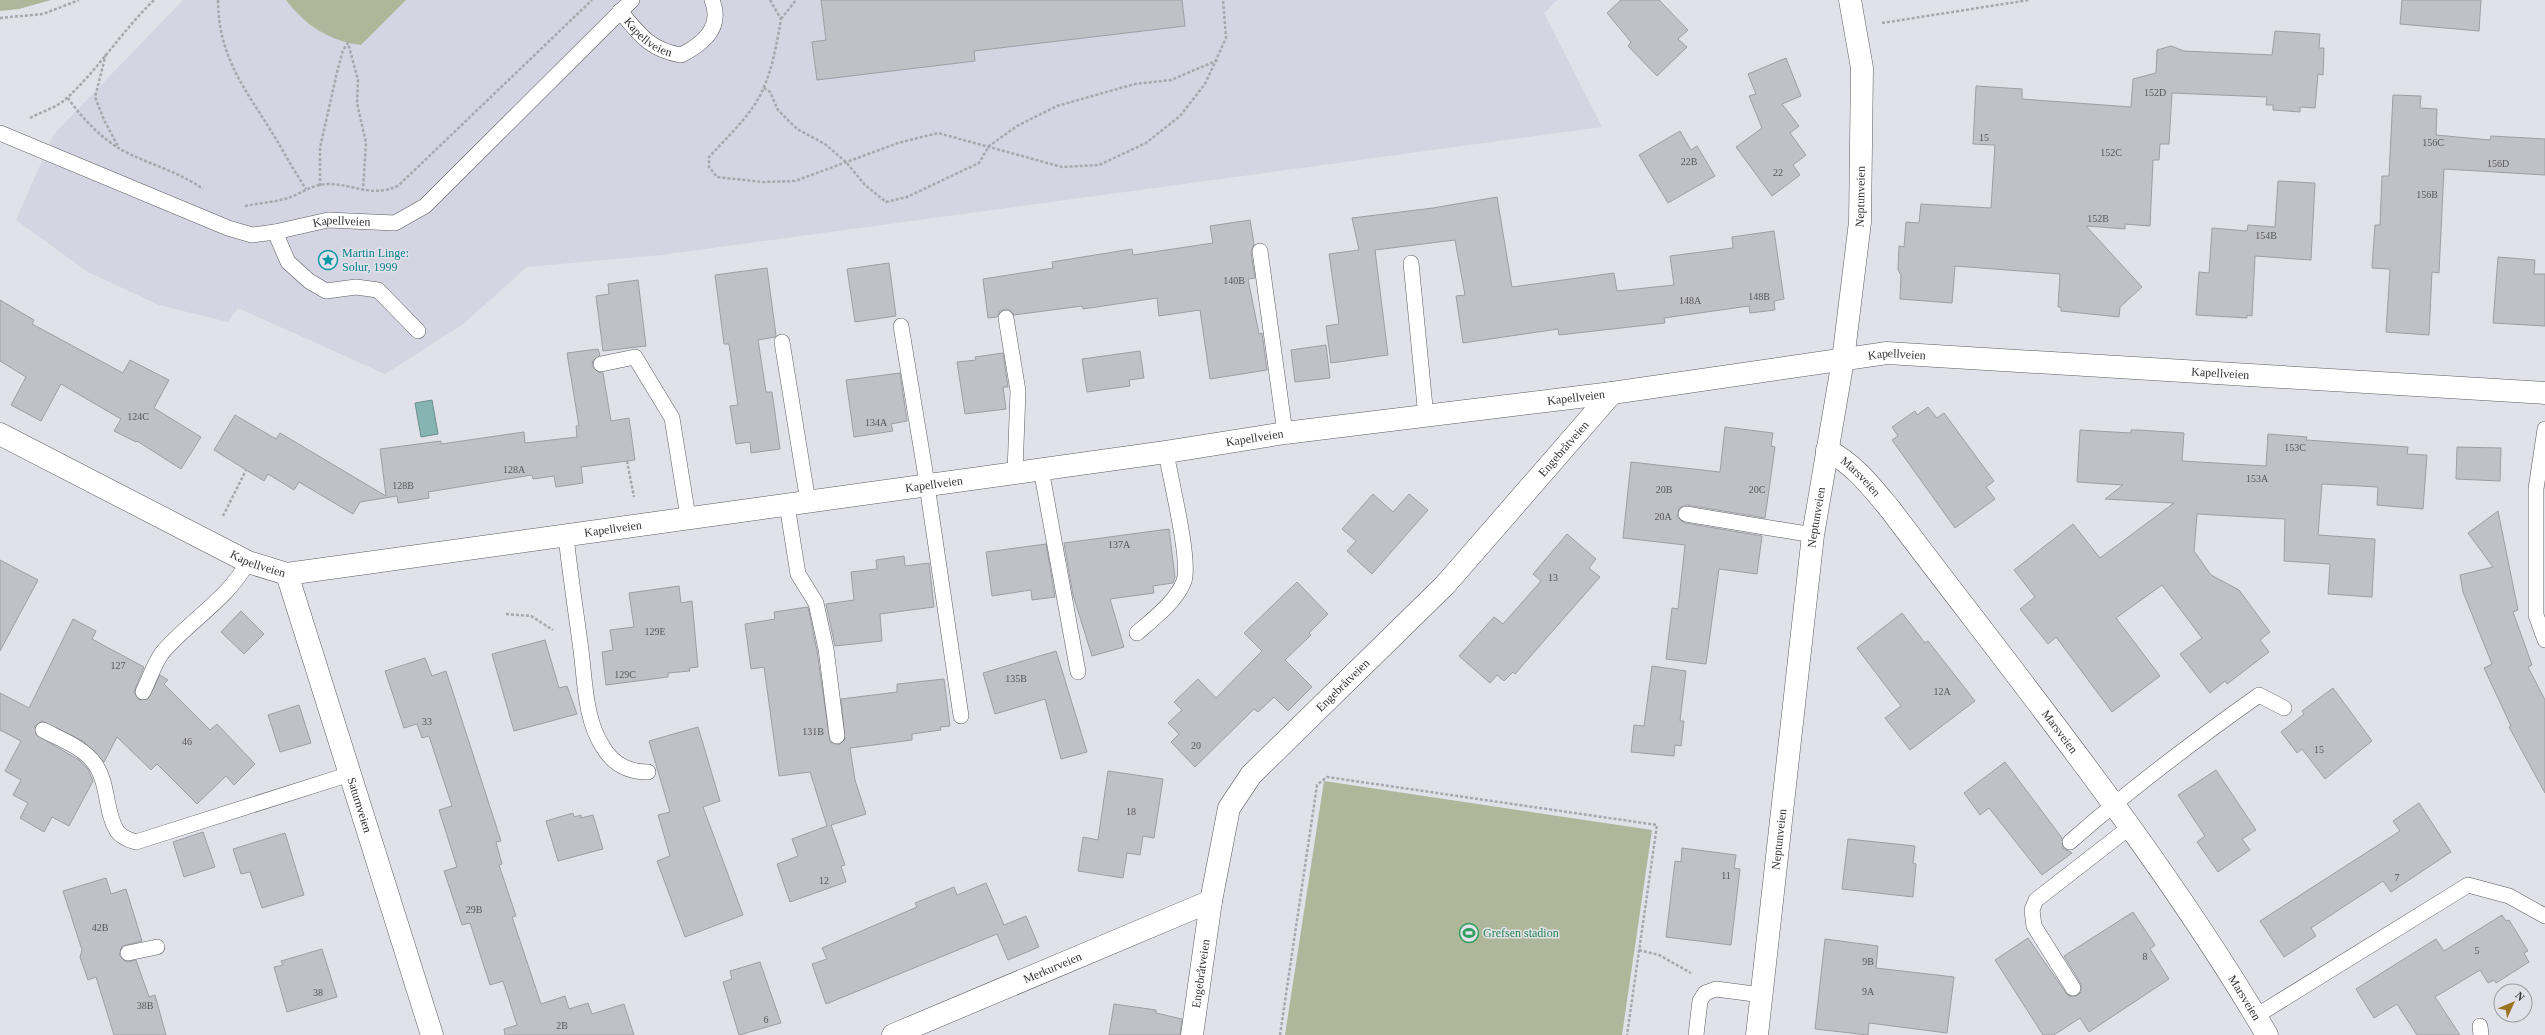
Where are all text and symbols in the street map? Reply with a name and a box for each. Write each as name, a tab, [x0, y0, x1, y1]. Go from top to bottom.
street label: Kapellveien	[621, 15, 674, 60]
house number: 152D	[2144, 87, 2166, 98]
house number: 15	[1979, 132, 1989, 143]
house number: 156C	[2422, 137, 2444, 148]
house number: 152C	[2100, 147, 2122, 158]
house number: 22B	[1681, 156, 1698, 167]
house number: 156D	[2487, 158, 2509, 169]
street label: Neptunveien	[1852, 166, 1868, 228]
house number: 22	[1773, 167, 1783, 178]
house number: 156B	[2416, 189, 2438, 200]
street label: Kapellveien	[311, 213, 371, 230]
house number: 152B	[2087, 213, 2109, 224]
house number: 154B	[2255, 230, 2277, 241]
place label: Martin Linge: Solur, 1999	[342, 246, 409, 274]
place icon: Martin Linge: Solur, 1999	[317, 249, 339, 271]
house number: 140B	[1223, 275, 1245, 286]
house number: 148B	[1748, 291, 1770, 302]
house number: 148A	[1679, 295, 1702, 306]
street label: Kapellveien	[1867, 346, 1926, 363]
street label: Kapellveien	[2191, 365, 2250, 382]
street label: Kapellveien	[1546, 387, 1606, 408]
house number: 124C	[127, 411, 149, 422]
house number: 134A	[865, 417, 888, 428]
street label: Engebråtveien	[1536, 418, 1592, 479]
street label: Kapellveien	[1225, 426, 1284, 449]
house number: 153C	[2284, 442, 2306, 453]
street label: Marsveien	[1838, 454, 1883, 499]
house number: 128A	[503, 464, 526, 475]
street label: Kapellveien	[904, 473, 964, 495]
house number: 153A	[2246, 473, 2269, 484]
house number: 128B	[392, 480, 414, 491]
house number: 20B	[1656, 484, 1673, 495]
house number: 20C	[1749, 484, 1766, 495]
street label: Neptunveien	[1805, 486, 1828, 548]
house number: 20A	[1654, 511, 1672, 522]
street label: Kapellveien	[583, 518, 643, 540]
house number: 137A	[1108, 539, 1131, 550]
street label: Kapellveien	[228, 547, 287, 580]
house number: 13	[1548, 572, 1558, 583]
house number: 129E	[644, 626, 666, 637]
street label: Engebråtveien	[1313, 656, 1372, 715]
house number: 127	[111, 660, 126, 671]
house number: 129C	[614, 669, 636, 680]
house number: 135B	[1005, 673, 1027, 684]
house number: 12A	[1933, 686, 1951, 697]
street label: Marsveien	[2039, 707, 2081, 756]
house number: 33	[422, 716, 432, 727]
house number: 131B	[802, 726, 824, 737]
house number: 46	[182, 736, 192, 747]
house number: 20	[1191, 740, 1201, 751]
house number: 15	[2314, 744, 2324, 755]
street label: Saturnveien	[344, 775, 375, 834]
house number: 18	[1126, 806, 1136, 817]
street label: Neptunveien	[1769, 808, 1789, 870]
house number: 11	[1721, 870, 1731, 881]
house number: 7	[2395, 872, 2400, 883]
house number: 12	[819, 875, 829, 886]
house number: 29B	[466, 904, 483, 915]
house number: 42B	[92, 922, 109, 933]
sports icon: Grefsen stadion	[1458, 922, 1480, 944]
place label: Grefsen stadion	[1483, 926, 1559, 940]
street label: Engebråtveien	[1189, 938, 1213, 1009]
house number: 5	[2475, 945, 2480, 956]
street label: Merkurveien	[1021, 949, 1084, 986]
house number: 8	[2143, 951, 2148, 962]
house number: 9B	[1862, 956, 1874, 967]
street label: Marsveien	[2225, 973, 2264, 1023]
north arrow	[2493, 983, 2533, 1023]
house number: 9A	[1862, 986, 1875, 997]
house number: 38	[313, 987, 323, 998]
text: N	[2513, 989, 2527, 1003]
house number: 38B	[137, 1000, 154, 1011]
house number: 6	[764, 1014, 769, 1025]
house number: 2B	[556, 1020, 568, 1031]

